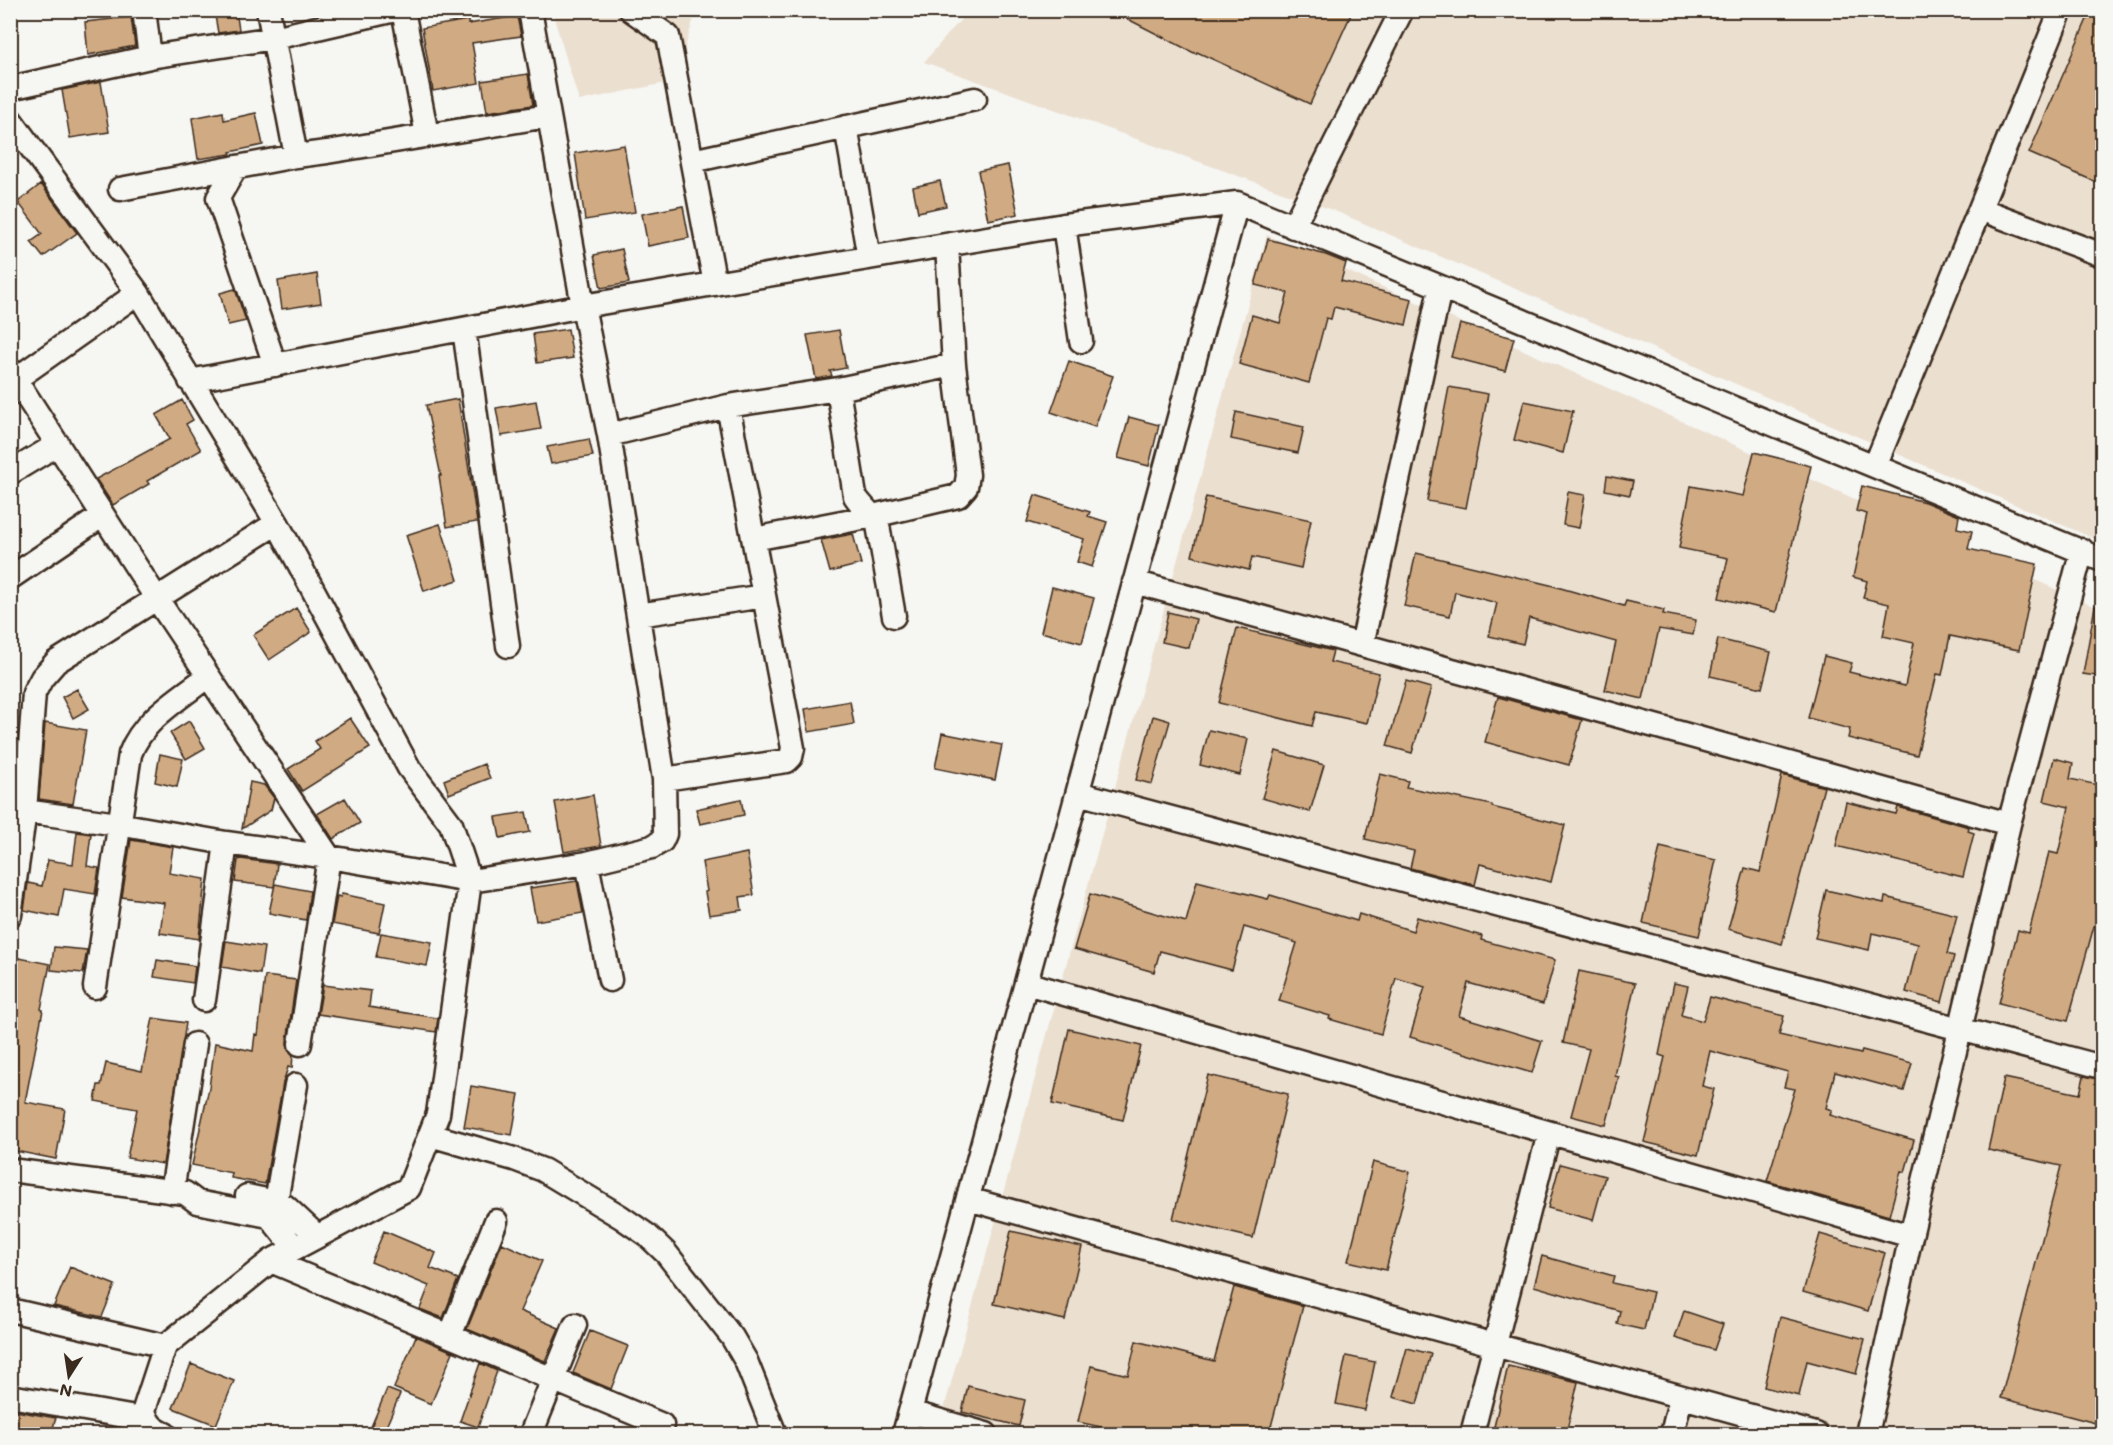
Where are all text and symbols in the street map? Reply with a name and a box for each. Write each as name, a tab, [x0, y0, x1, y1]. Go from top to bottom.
north arrow	[39, 1346, 99, 1406]
text: N	[58, 1380, 74, 1403]

